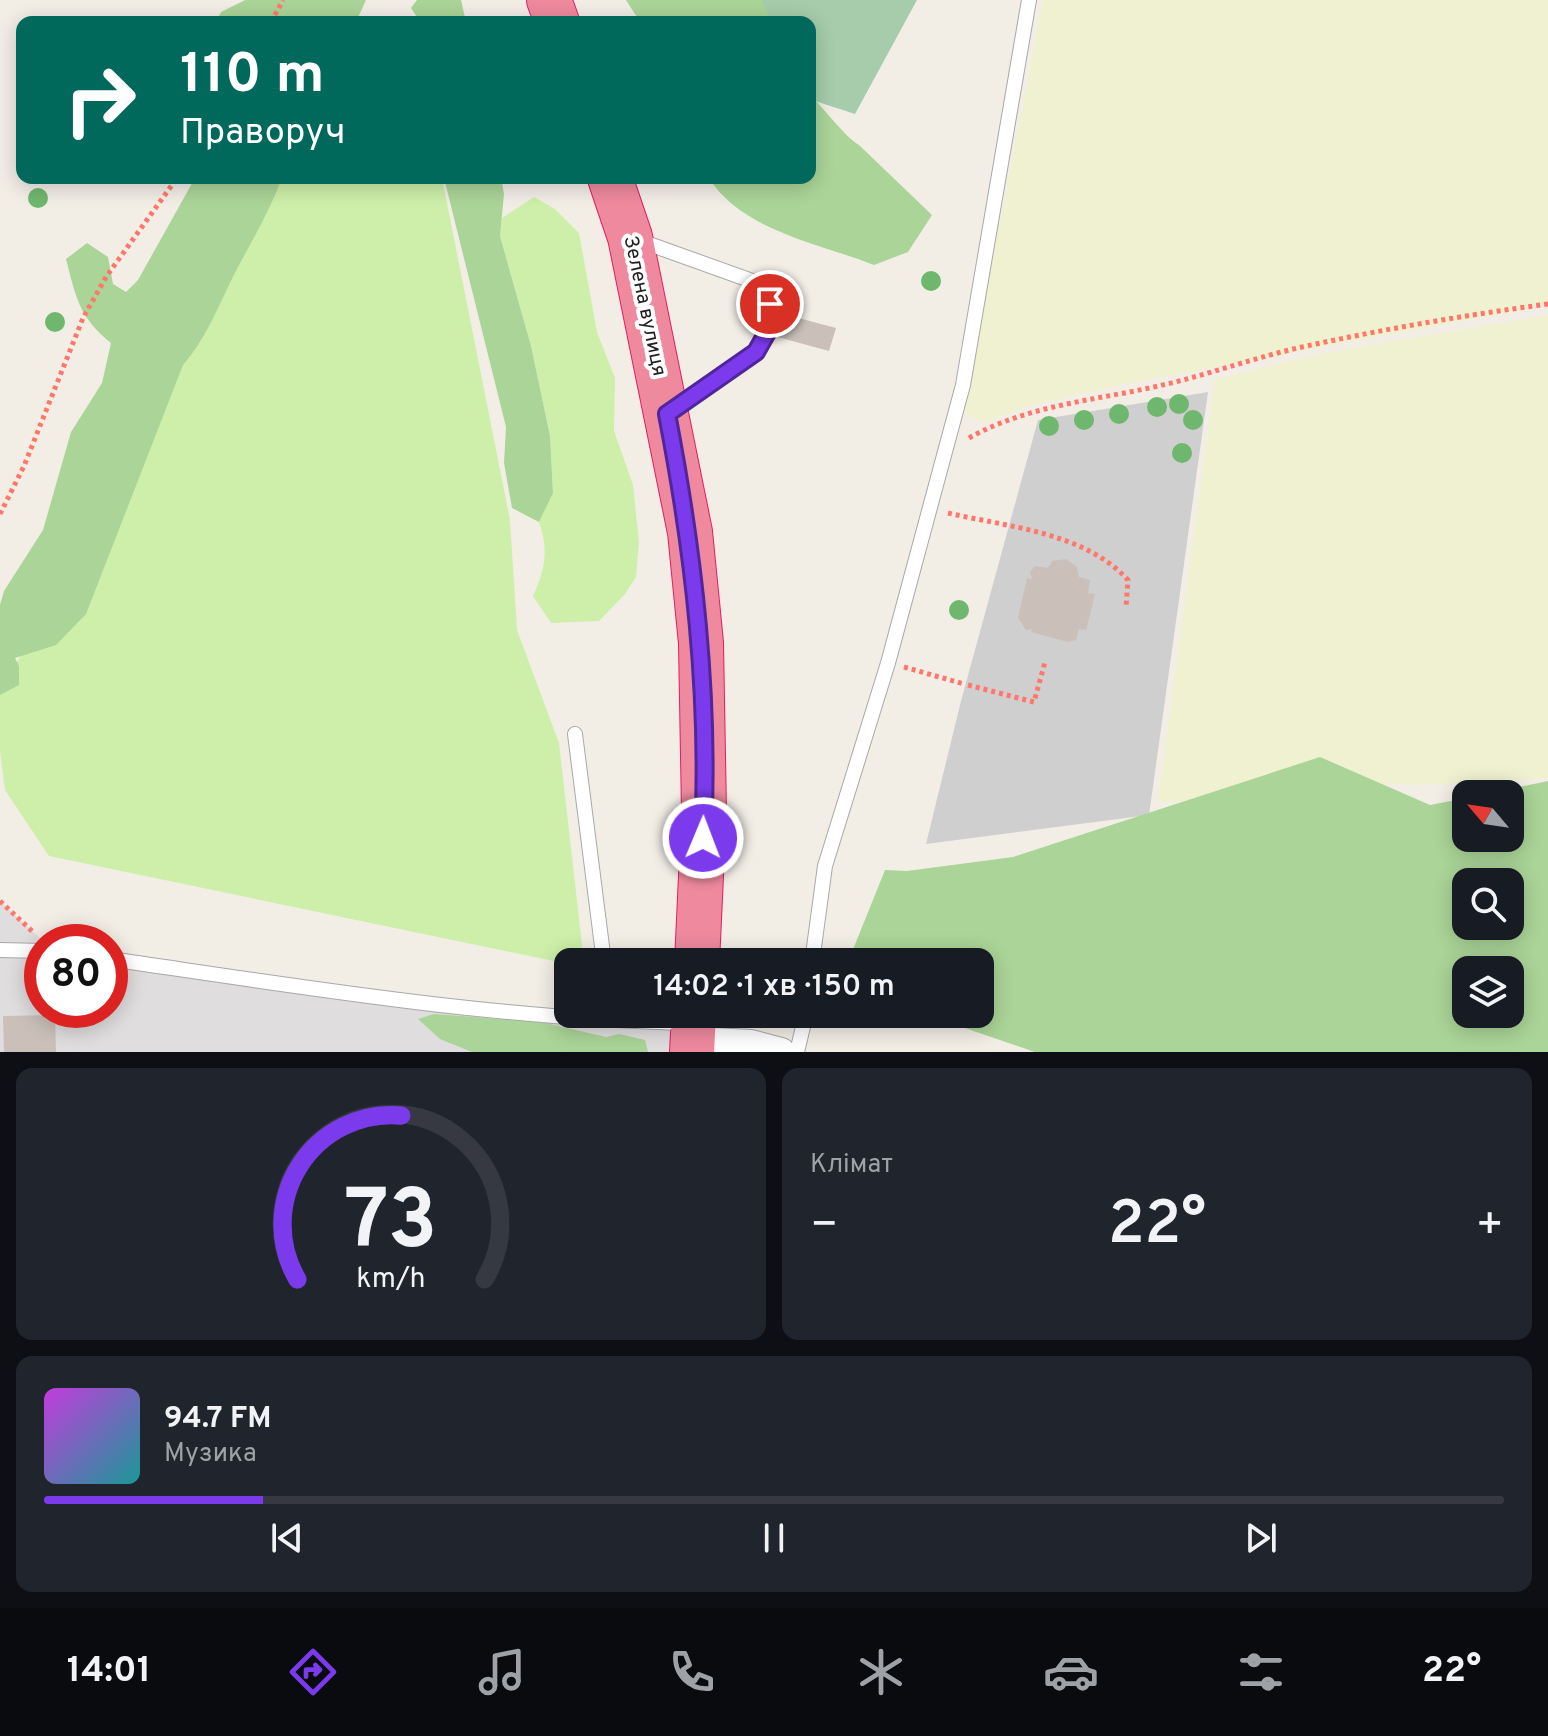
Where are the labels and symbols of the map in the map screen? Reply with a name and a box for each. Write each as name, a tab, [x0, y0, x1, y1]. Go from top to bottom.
street label: Зелена вулиця	[616, 233, 672, 379]
pin	[736, 270, 804, 338]
north arrow	[1452, 780, 1524, 852]
position arrow	[661, 796, 745, 880]
speed limit sign: 80	[24, 924, 128, 1028]

